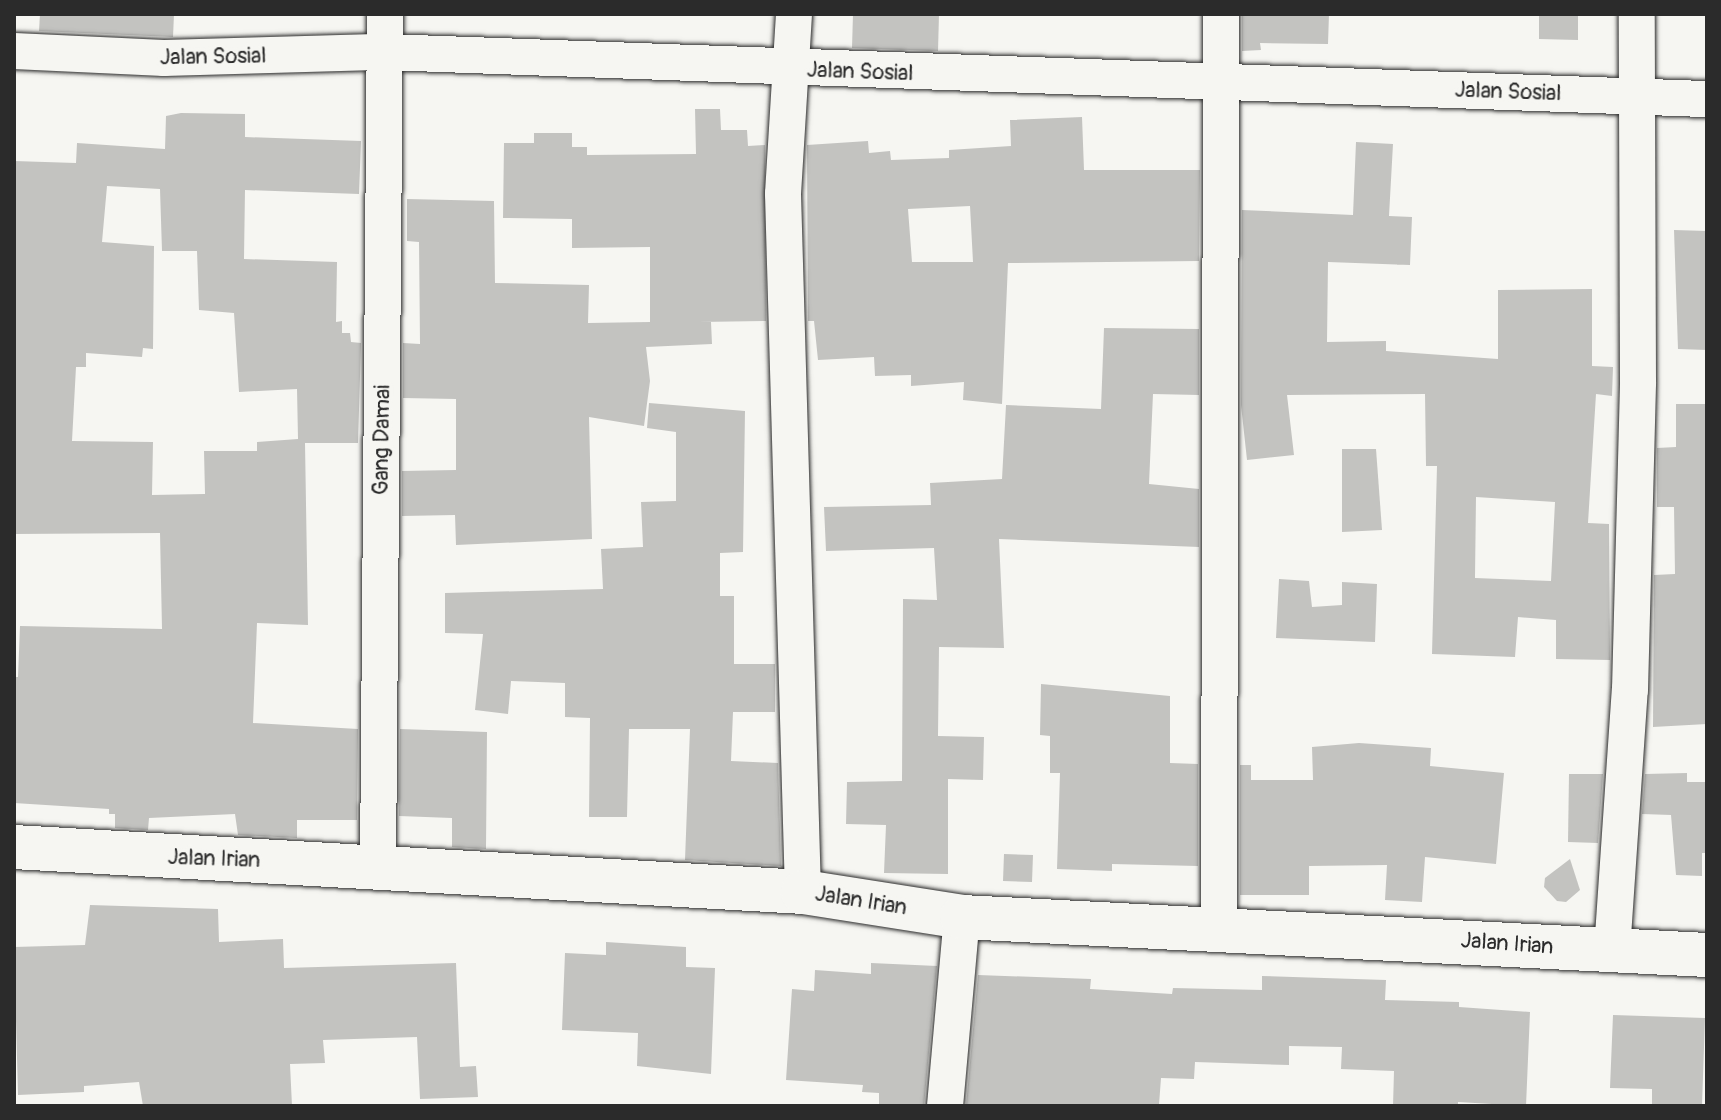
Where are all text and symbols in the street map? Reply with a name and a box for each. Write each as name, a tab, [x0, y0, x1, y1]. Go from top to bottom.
street label: Jalan Sosial	[159, 43, 267, 71]
street label: Jalan Sosial	[806, 57, 914, 87]
street label: Jalan Sosial	[1454, 77, 1562, 107]
street label: Gang Damai	[368, 385, 396, 495]
street label: Jalan Irian	[167, 844, 261, 874]
street label: Jalan Irian	[813, 881, 909, 921]
street label: Jalan Irian	[1460, 928, 1554, 960]

